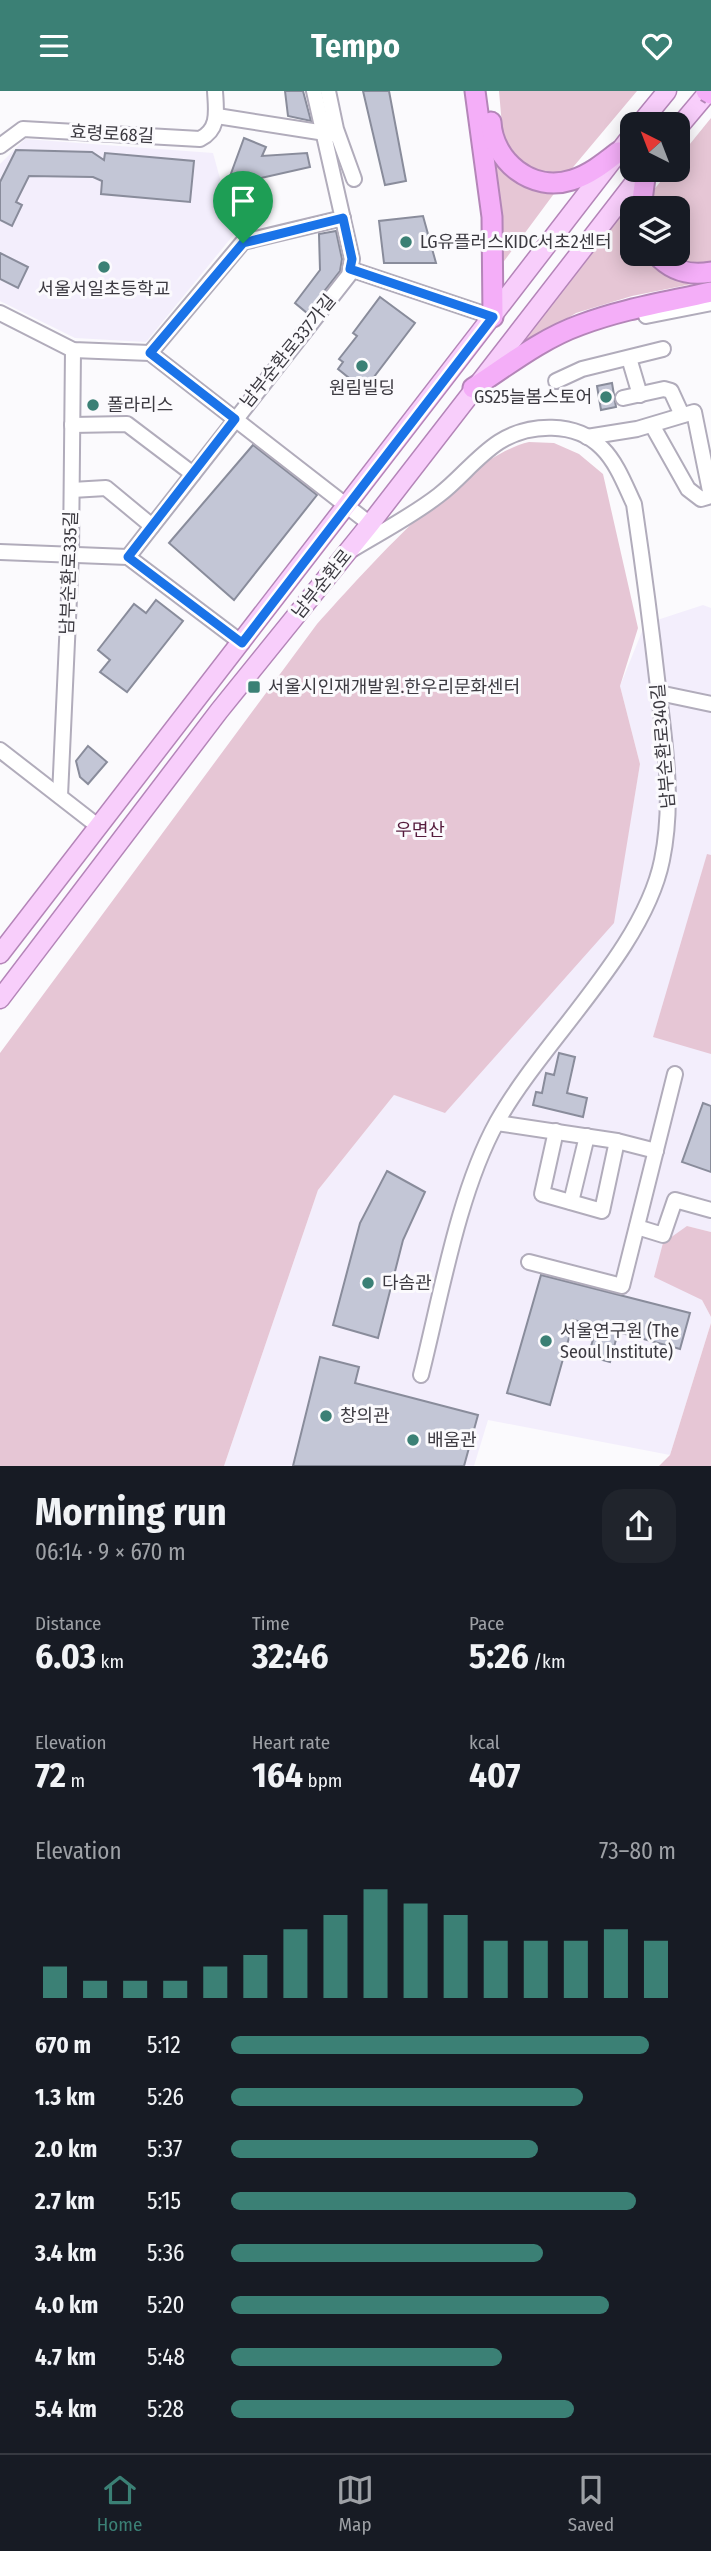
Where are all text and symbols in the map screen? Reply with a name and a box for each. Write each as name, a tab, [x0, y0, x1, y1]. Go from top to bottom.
icon: menu	[35, 27, 73, 65]
text: Tempo	[311, 27, 400, 65]
icon: heart	[638, 27, 676, 65]
north arrow	[620, 112, 690, 182]
map controls	[620, 112, 690, 266]
street label: 효령로68길	[69, 121, 155, 147]
pin	[213, 171, 273, 243]
icon: arrive	[224, 182, 262, 220]
button: layers	[620, 196, 690, 266]
place label: LG유플러스KIDC서초2센터	[420, 231, 612, 253]
marker: LG유플러스KIDC서초2센터	[398, 234, 414, 250]
marker: 서울서일초등학교	[96, 259, 112, 275]
place label: 서울서일초등학교	[38, 278, 170, 300]
street label: 남부순환로337가길	[236, 290, 340, 412]
marker: 원림빌딩	[354, 358, 370, 374]
place label: 원림빌딩	[329, 377, 395, 399]
place label: GS25늘봄스토어	[474, 386, 592, 408]
marker: GS25늘봄스토어	[598, 389, 614, 405]
place label: 폴라리스	[107, 394, 173, 416]
marker: 폴라리스	[85, 397, 101, 413]
street label: 남부순환로335길	[56, 511, 82, 635]
street label: 남부순환로	[287, 545, 357, 623]
place label: 서울시인재개발원.한우리문화센터	[268, 676, 520, 698]
marker: 서울시인재개발원.한우리문화센터	[246, 679, 262, 695]
street label: 남부순환로340길	[647, 683, 679, 809]
park label: 우면산	[395, 819, 445, 841]
place label: 다솜관	[382, 1272, 432, 1294]
marker: 다솜관	[360, 1275, 376, 1291]
place label: 서울연구원 (The Seoul Institute)	[560, 1320, 679, 1363]
marker: 서울연구원 (The Seoul Institute)	[538, 1333, 554, 1349]
place label: 창의관	[340, 1405, 390, 1427]
marker: 창의관	[318, 1408, 334, 1424]
place label: 배움관	[427, 1429, 477, 1451]
marker: 배움관	[405, 1432, 421, 1448]
text: Morning run	[35, 1489, 227, 1535]
button: share	[602, 1489, 676, 1563]
text: 06:14 · 9 × 670 m	[35, 1538, 186, 1566]
text: Distance	[35, 1612, 102, 1635]
text: Time	[252, 1612, 290, 1635]
text: Pace	[469, 1612, 504, 1635]
text: 6.03	[35, 1635, 96, 1677]
text: 32:46	[252, 1635, 329, 1677]
text: 5:26	[469, 1635, 529, 1677]
text: km	[96, 1650, 124, 1673]
text: /km	[529, 1650, 566, 1673]
text: Elevation	[35, 1731, 107, 1754]
text: Heart rate	[252, 1731, 330, 1754]
text: kcal	[469, 1731, 500, 1754]
text: 72	[35, 1754, 66, 1796]
text: 164	[252, 1754, 303, 1796]
text: 407	[469, 1754, 520, 1796]
text: m	[66, 1769, 85, 1792]
text: bpm	[303, 1769, 342, 1792]
text: Elevation	[35, 1837, 122, 1865]
text: 73–80 m	[599, 1837, 676, 1865]
text: 670 m	[35, 2031, 91, 2059]
text: 5:12	[147, 2031, 181, 2059]
text: 1.3 km	[35, 2083, 95, 2111]
text: 5:26	[147, 2083, 184, 2111]
text: 2.0 km	[35, 2135, 97, 2163]
text: 5:37	[147, 2135, 182, 2163]
text: 2.7 km	[35, 2187, 95, 2215]
text: 5:15	[147, 2187, 181, 2215]
text: 3.4 km	[35, 2239, 97, 2267]
text: 5:36	[147, 2239, 184, 2267]
text: 4.0 km	[35, 2291, 98, 2319]
text: 5:20	[147, 2291, 185, 2319]
text: 4.7 km	[35, 2343, 96, 2371]
text: 5:48	[147, 2343, 185, 2371]
text: 5.4 km	[35, 2395, 97, 2423]
text: 5:28	[147, 2395, 184, 2423]
tab: Home	[97, 2471, 142, 2536]
tab: Map	[336, 2471, 374, 2536]
tab: Saved	[568, 2471, 614, 2536]

